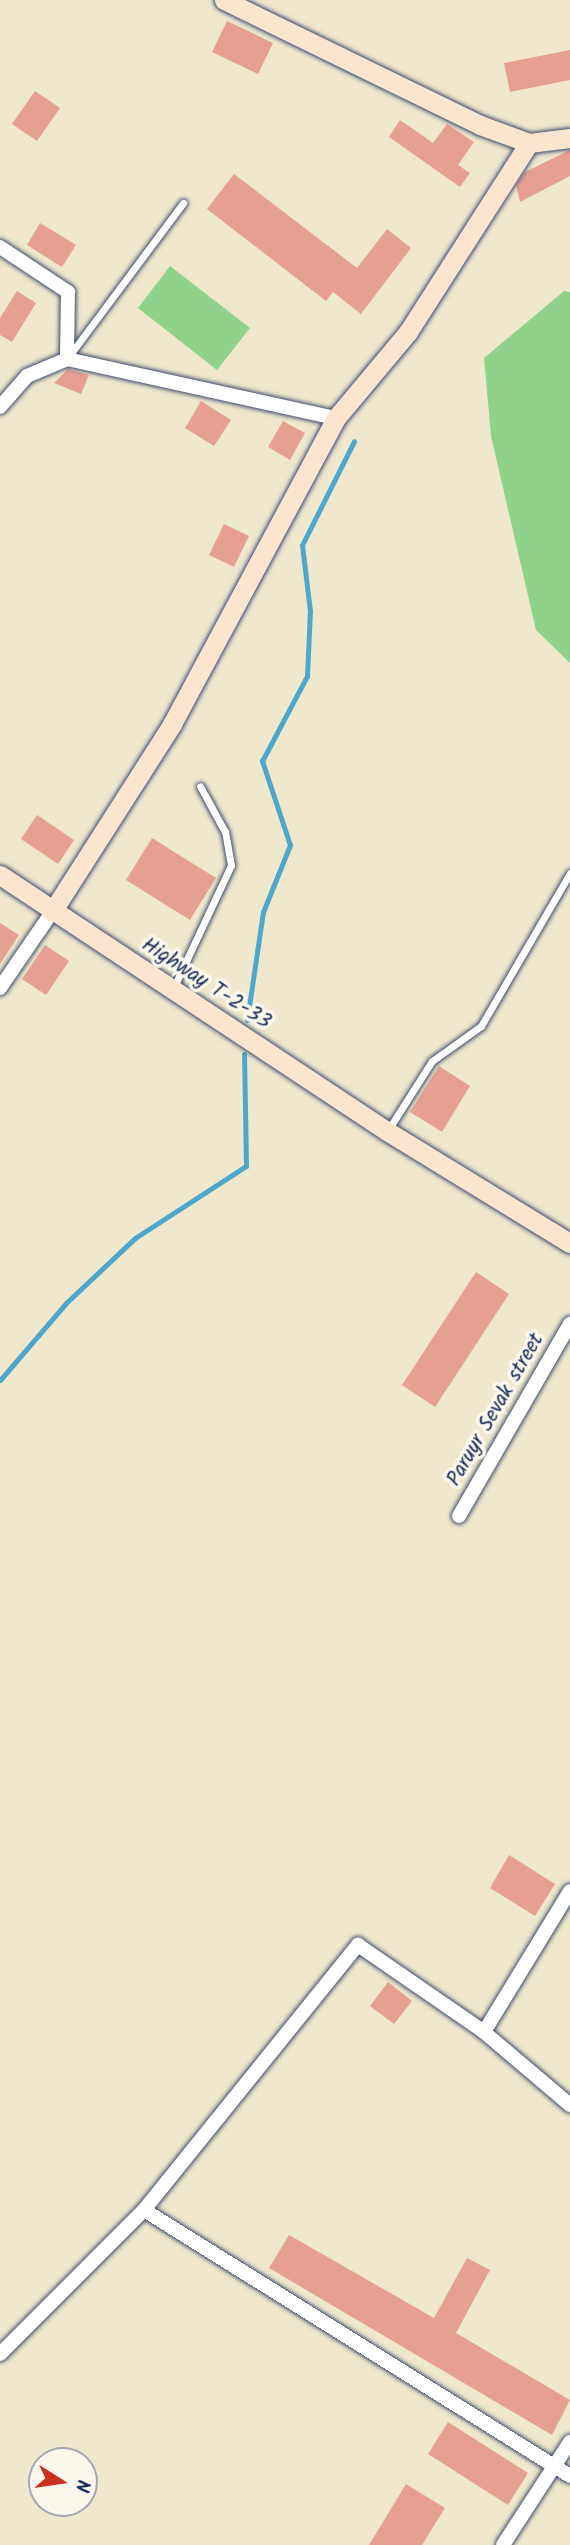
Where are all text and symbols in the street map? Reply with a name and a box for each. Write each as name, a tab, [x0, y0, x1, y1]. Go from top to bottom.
street label: Highway T-2-33	[137, 933, 275, 1035]
street label: Paruyr Sevak street	[442, 1329, 550, 1491]
north arrow	[28, 2447, 98, 2517]
text: N	[66, 2477, 98, 2495]

